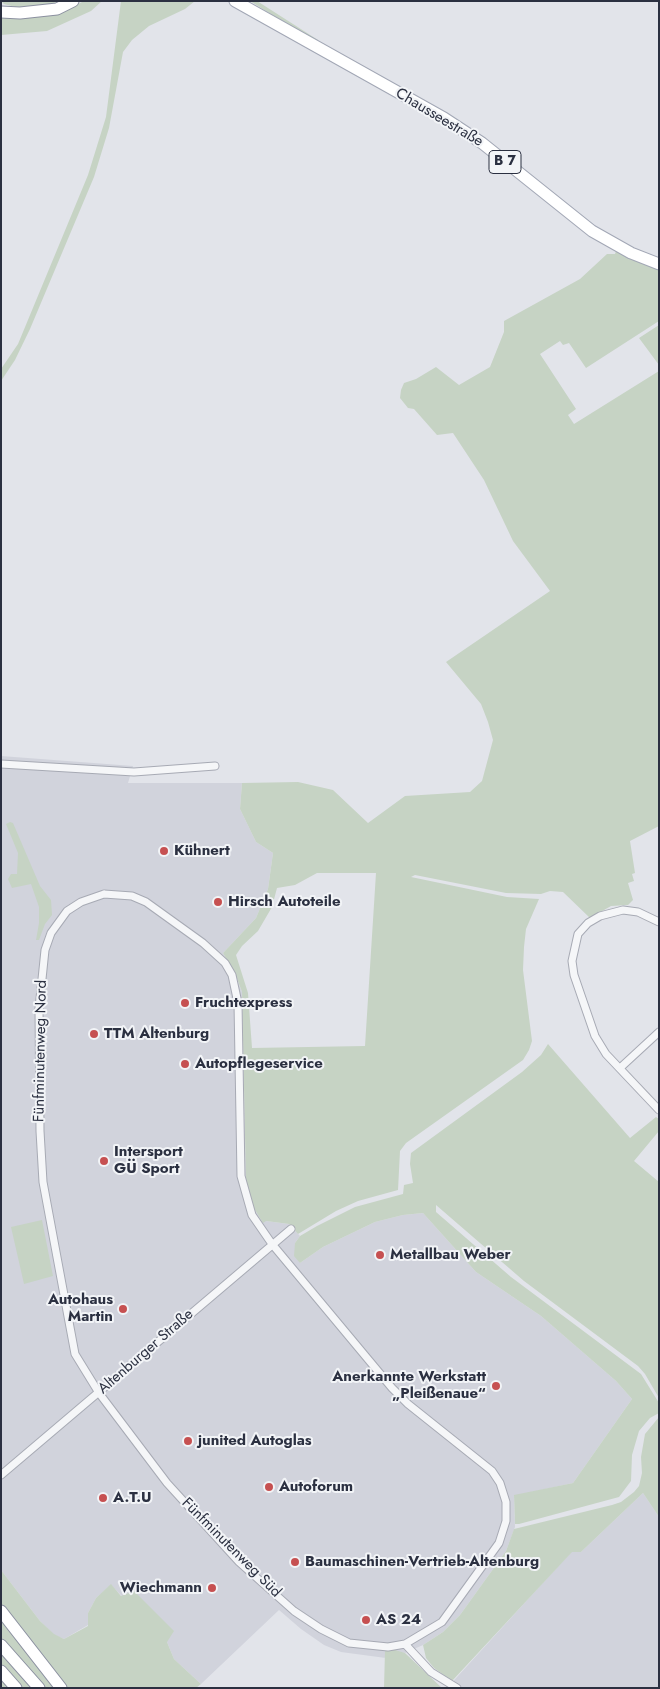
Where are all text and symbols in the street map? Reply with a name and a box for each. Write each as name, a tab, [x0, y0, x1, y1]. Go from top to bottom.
street label: Chausseestraße	[392, 85, 486, 151]
road number: B 7	[489, 150, 521, 173]
place label: Kühnert	[174, 842, 230, 860]
marker: Kühnert	[158, 845, 170, 857]
place label: Hirsch Autoteile	[228, 893, 340, 911]
marker: Hirsch Autoteile	[212, 896, 224, 908]
street label: Fünfminutenweg Nord	[31, 980, 51, 1122]
place label: Fruchtexpress	[195, 994, 292, 1012]
marker: Fruchtexpress	[179, 997, 191, 1009]
place label: TTM Altenburg	[104, 1025, 209, 1043]
marker: TTM Altenburg	[88, 1028, 100, 1040]
place label: Autopflegeservice	[195, 1055, 323, 1073]
marker: Autopflegeservice	[179, 1058, 191, 1070]
place label: Intersport GÜ Sport	[114, 1143, 183, 1178]
marker: Intersport GÜ Sport	[98, 1155, 110, 1167]
place label: Metallbau Weber	[390, 1246, 511, 1264]
marker: Metallbau Weber	[374, 1249, 386, 1261]
place label: Autohaus Martin	[48, 1291, 113, 1326]
marker: Autohaus Martin	[117, 1303, 129, 1315]
street label: Altenburger Straße	[95, 1306, 197, 1398]
place label: Anerkannte Werkstatt „Pleißenaue“	[332, 1368, 486, 1403]
marker: Anerkannte Werkstatt „Pleißenaue“	[490, 1380, 502, 1392]
place label: junited Autoglas	[198, 1432, 312, 1450]
marker: junited Autoglas	[182, 1435, 194, 1447]
place label: Autoforum	[279, 1478, 353, 1496]
marker: Autoforum	[263, 1481, 275, 1493]
place label: A.T.U	[113, 1489, 152, 1507]
marker: A.T.U	[97, 1492, 109, 1504]
street label: Fünfminutenweg Süd	[177, 1494, 285, 1602]
place label: Baumaschinen-Vertrieb-Altenburg	[305, 1553, 539, 1571]
marker: Baumaschinen-Vertrieb-Altenburg	[289, 1556, 301, 1568]
place label: Wiechmann	[120, 1579, 202, 1597]
marker: Wiechmann	[206, 1582, 218, 1594]
place label: AS 24	[376, 1611, 421, 1629]
marker: AS 24	[360, 1614, 372, 1626]

